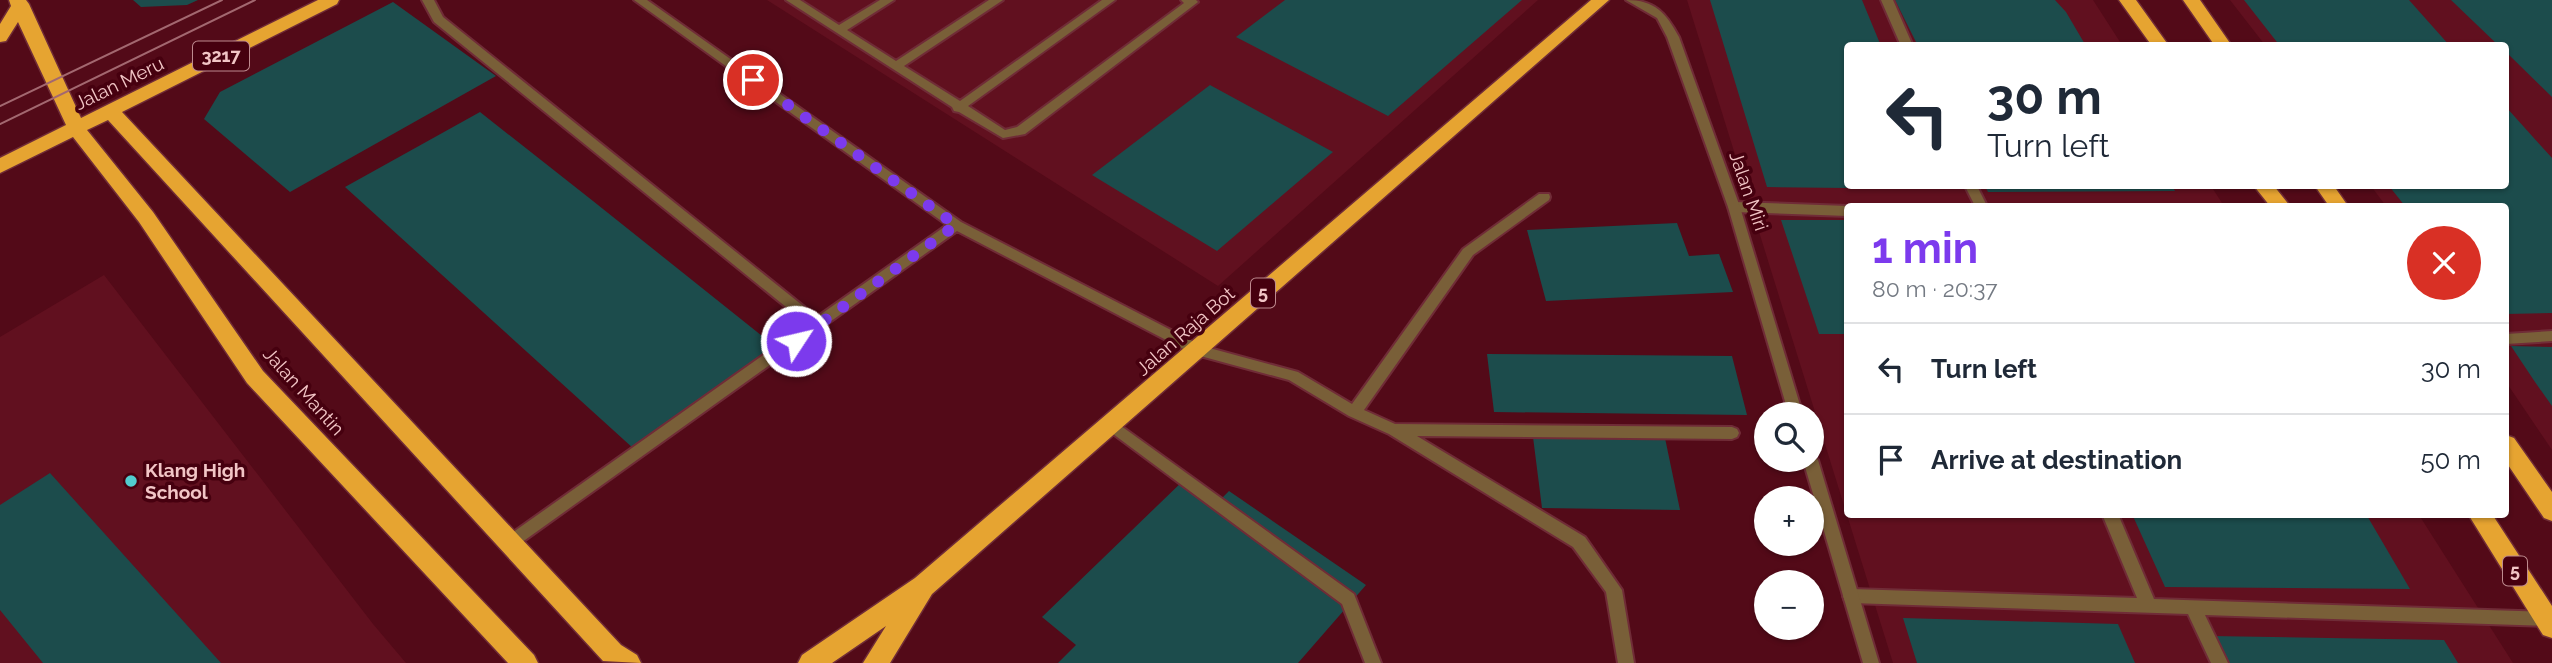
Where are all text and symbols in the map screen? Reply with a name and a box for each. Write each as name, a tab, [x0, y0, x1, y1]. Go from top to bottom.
road number: 3217	[193, 42, 249, 70]
pin	[723, 50, 783, 110]
street label: Jalan Meru	[71, 52, 167, 114]
icon: arrive	[734, 61, 772, 99]
text: 30 m	[1987, 68, 2102, 125]
icon: left	[1872, 70, 1963, 161]
text: Turn left	[1987, 127, 2109, 164]
street label: Jalan Miri	[1725, 148, 1773, 234]
text: 1 min	[1872, 224, 1978, 273]
button: close	[2407, 226, 2481, 300]
text: 80 m · 20:37	[1872, 275, 1998, 302]
road number: 5	[1251, 278, 1275, 307]
street label: Jalan Raja Bot	[1131, 282, 1239, 380]
position arrow	[759, 304, 833, 378]
street label: Jalan Mantin	[259, 343, 349, 439]
icon: left	[1872, 350, 1910, 388]
text: Turn left	[1931, 354, 2037, 384]
text: 30 m	[2421, 354, 2481, 384]
map controls	[1754, 402, 1824, 640]
button: search	[1754, 402, 1824, 472]
icon: arrive	[1872, 441, 1910, 479]
text: Arrive at destination	[1931, 445, 2182, 475]
text: 50 m	[2420, 445, 2481, 475]
place label: Klang High School	[145, 459, 245, 503]
marker: Klang High School	[123, 473, 139, 489]
button: +	[1754, 486, 1824, 556]
road number: 5	[2503, 556, 2527, 586]
button: −	[1754, 570, 1824, 640]

